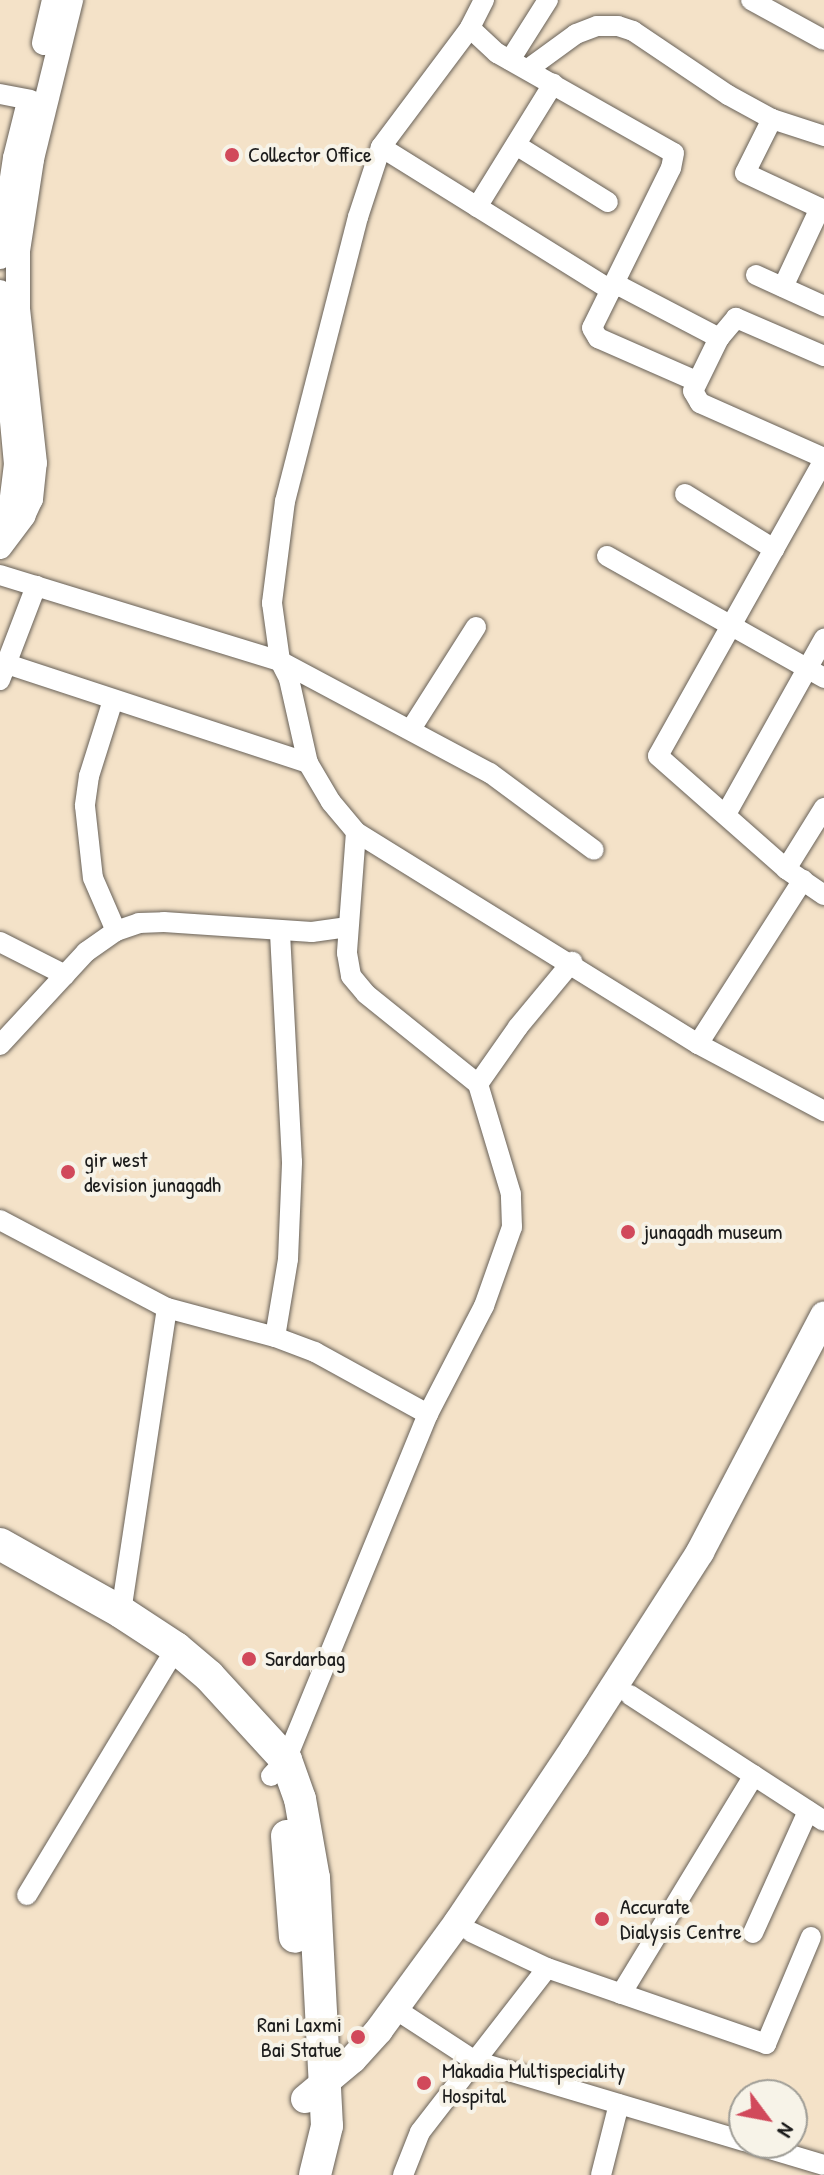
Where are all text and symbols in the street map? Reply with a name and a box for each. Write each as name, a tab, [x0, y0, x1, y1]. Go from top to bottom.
place label: Collector Office	[248, 142, 372, 168]
marker: Collector Office	[223, 146, 241, 164]
place label: gir west devision junagadh	[84, 1146, 221, 1198]
marker: gir west devision junagadh	[59, 1163, 77, 1181]
place label: junagadh museum	[644, 1219, 783, 1245]
marker: junagadh museum	[619, 1223, 637, 1241]
place label: Sardarbag	[265, 1646, 345, 1672]
marker: Sardarbag	[240, 1650, 258, 1668]
place label: Accurate Dialysis Centre	[620, 1893, 742, 1944]
marker: Accurate Dialysis Centre	[591, 1908, 613, 1930]
place label: Rani Laxmi Bai Statue	[257, 2011, 342, 2062]
marker: Rani Laxmi Bai Statue	[349, 2028, 367, 2046]
place label: Makadia Multispeciality Hospital	[442, 2057, 625, 2108]
marker: Makadia Multispeciality Hospital	[413, 2072, 435, 2094]
north arrow	[728, 2079, 808, 2159]
text: N	[771, 2118, 802, 2144]

